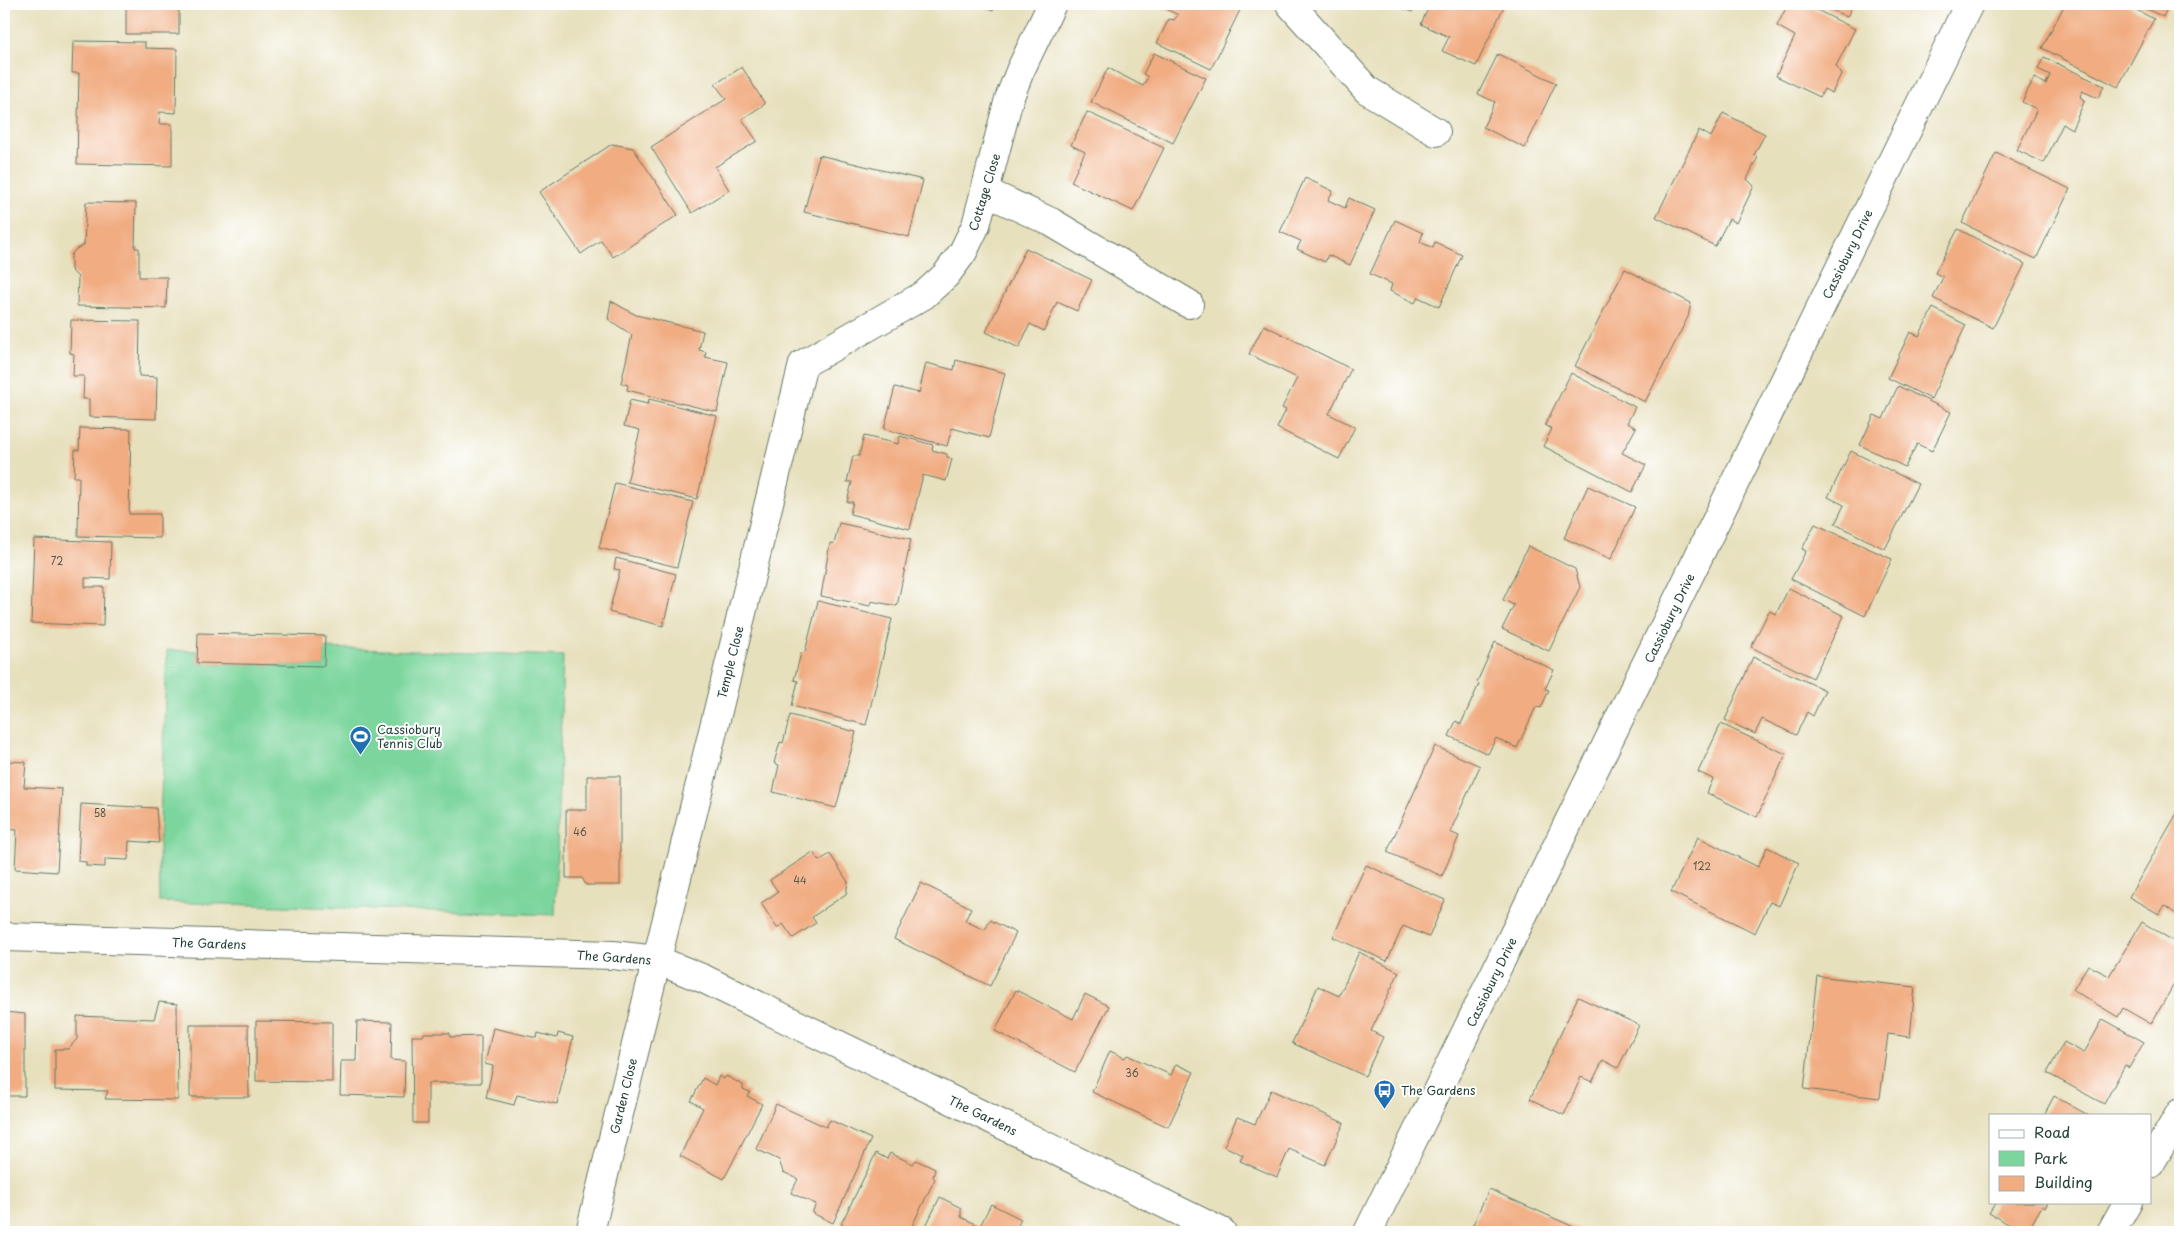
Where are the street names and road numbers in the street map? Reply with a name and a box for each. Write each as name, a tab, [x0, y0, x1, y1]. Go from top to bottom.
street label: Cottage Close	[964, 151, 1004, 233]
street label: Cassiobury Drive	[1817, 206, 1877, 302]
street label: Cassiobury Drive	[1639, 570, 1699, 666]
street label: Temple Close	[712, 624, 748, 700]
street label: The Gardens	[172, 933, 247, 953]
street label: Cassiobury Drive	[1461, 934, 1521, 1030]
street label: The Gardens	[576, 945, 652, 969]
street label: Garden Close	[605, 1056, 641, 1136]
street label: The Gardens	[946, 1091, 1021, 1140]

